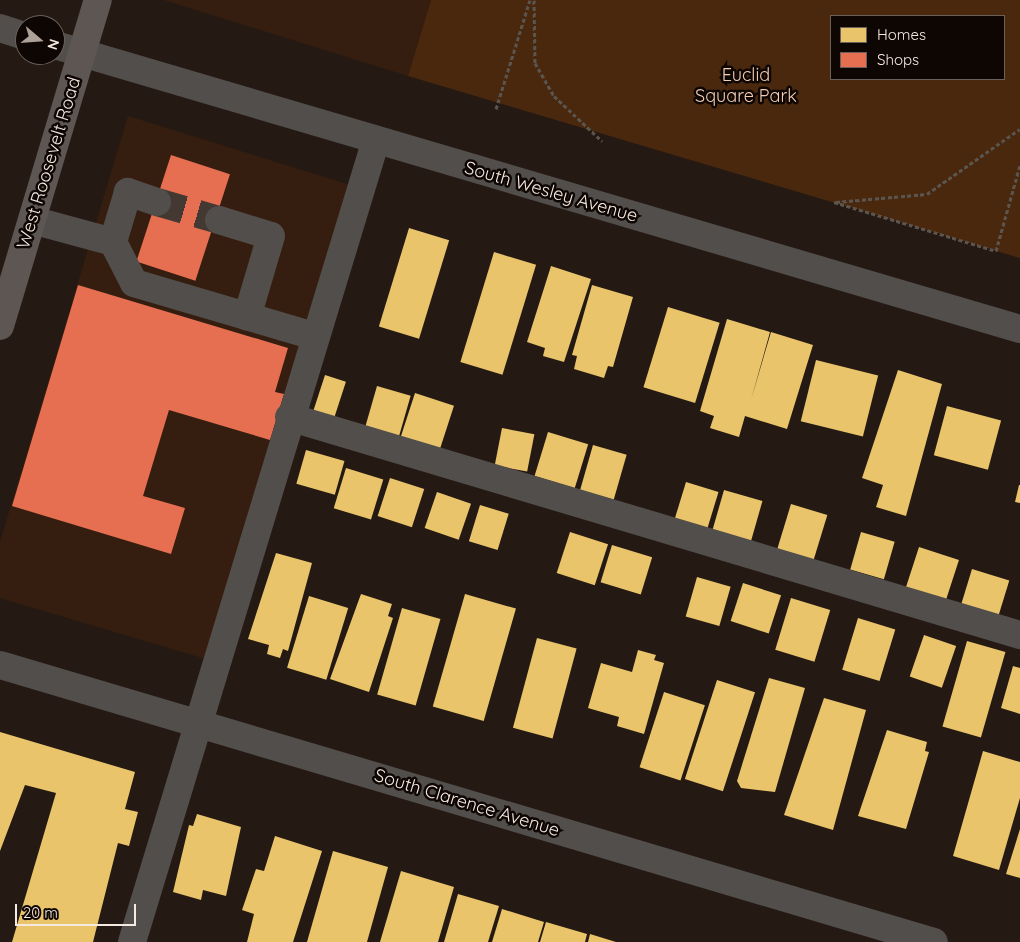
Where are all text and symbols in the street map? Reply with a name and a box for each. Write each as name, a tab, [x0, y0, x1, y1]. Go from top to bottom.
north arrow	[15, 15, 65, 65]
legend	[830, 15, 1005, 80]
text: Homes	[877, 25, 926, 44]
text: N	[43, 37, 63, 52]
text: Shops	[877, 50, 919, 69]
park label: Euclid Square Park	[695, 65, 797, 108]
street label: West Roosevelt Road	[13, 75, 85, 251]
street label: South Wesley Avenue	[462, 157, 640, 227]
street label: South Clarence Avenue	[372, 765, 562, 841]
scale bar	[18, 894, 139, 926]
text: 20 m	[23, 903, 58, 922]

